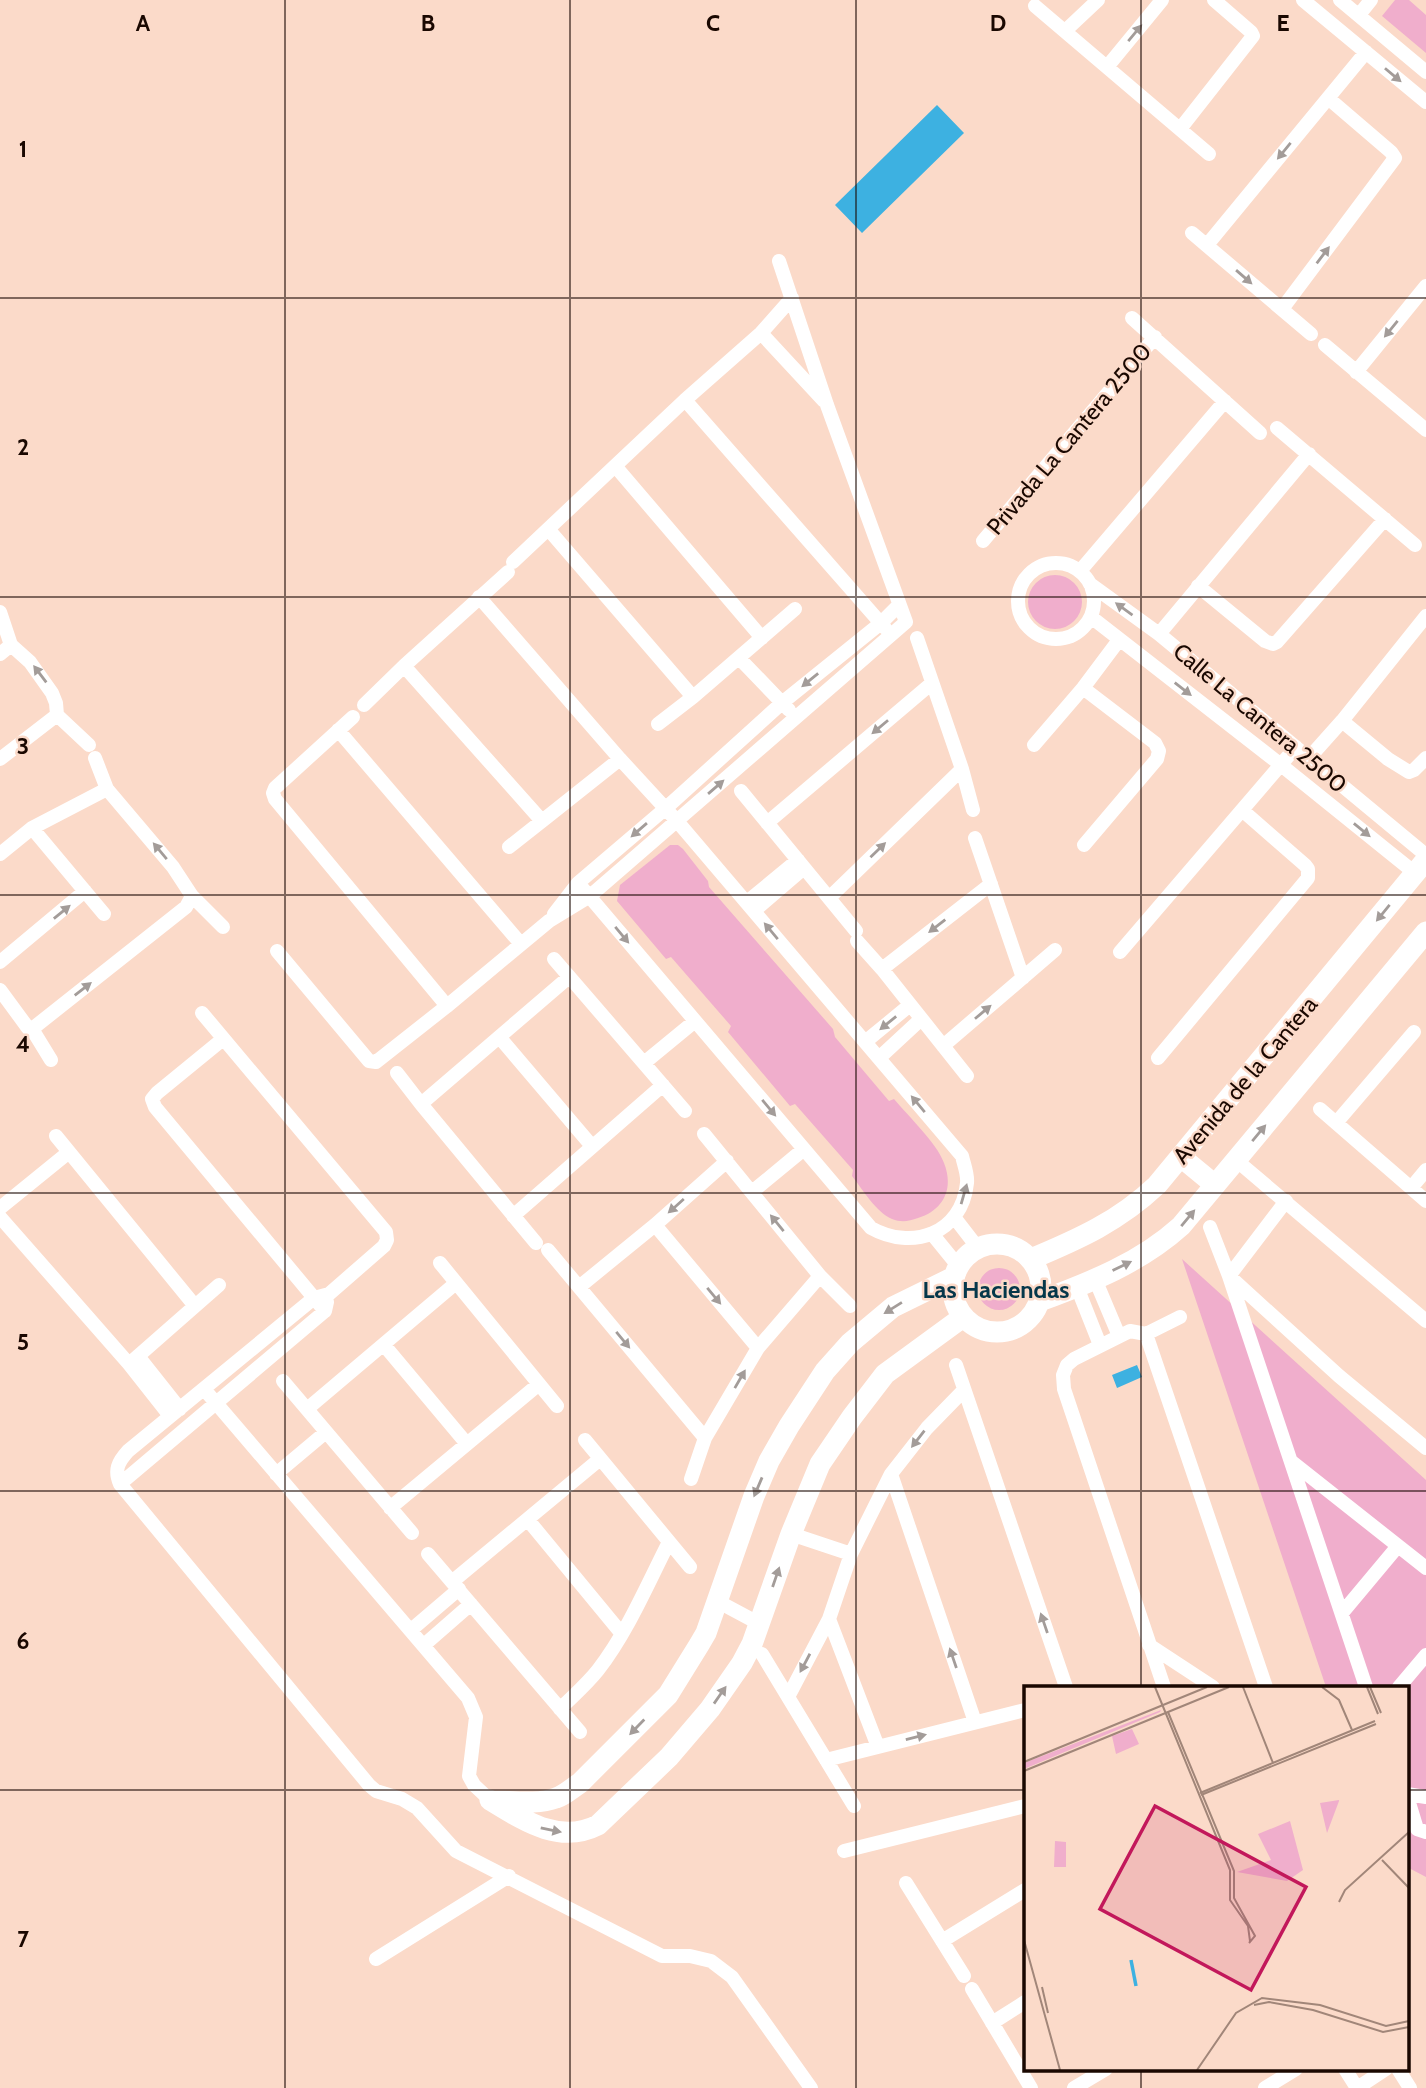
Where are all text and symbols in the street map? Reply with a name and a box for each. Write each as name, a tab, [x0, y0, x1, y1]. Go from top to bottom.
text: A	[136, 9, 151, 37]
text: B	[421, 9, 435, 37]
text: C	[706, 9, 720, 37]
text: D	[990, 9, 1006, 37]
text: E	[1276, 9, 1290, 37]
one-way arrow	[1127, 25, 1142, 43]
one-way arrow	[1385, 67, 1402, 82]
text: 1	[19, 135, 27, 163]
one-way arrow	[1277, 141, 1292, 159]
one-way arrow	[1316, 246, 1330, 264]
one-way arrow	[1236, 269, 1253, 284]
one-way arrow	[1384, 321, 1399, 338]
street label: Privada La Cantera 2500	[981, 338, 1157, 540]
text: 2	[17, 433, 29, 461]
one-way arrow	[1115, 602, 1134, 616]
street label: Calle La Cantera 2500	[1168, 637, 1352, 799]
one-way arrow	[32, 666, 47, 684]
one-way arrow	[801, 673, 819, 687]
one-way arrow	[1174, 682, 1192, 697]
one-way arrow	[871, 719, 888, 734]
text: 3	[17, 732, 29, 760]
one-way arrow	[708, 780, 725, 795]
one-way arrow	[1353, 822, 1370, 837]
one-way arrow	[630, 823, 648, 838]
one-way arrow	[152, 843, 167, 861]
one-way arrow	[869, 843, 886, 859]
one-way arrow	[1375, 903, 1390, 921]
one-way arrow	[52, 904, 70, 919]
one-way arrow	[928, 918, 946, 932]
one-way arrow	[763, 922, 778, 940]
one-way arrow	[614, 926, 629, 943]
one-way arrow	[73, 982, 91, 997]
street label: Avenida de la Cantera	[1167, 991, 1323, 1169]
one-way arrow	[974, 1005, 991, 1020]
one-way arrow	[879, 1016, 897, 1031]
text: 4	[16, 1030, 30, 1058]
one-way arrow	[910, 1095, 926, 1113]
one-way arrow	[761, 1100, 776, 1117]
one-way arrow	[1251, 1124, 1266, 1142]
one-way arrow	[959, 1183, 969, 1204]
one-way arrow	[667, 1198, 684, 1213]
one-way arrow	[1180, 1209, 1195, 1226]
one-way arrow	[769, 1214, 784, 1232]
one-way arrow	[1113, 1261, 1133, 1273]
district label: Las Haciendas	[923, 1275, 1069, 1304]
one-way arrow	[706, 1287, 721, 1304]
one-way arrow	[884, 1302, 903, 1314]
text: 5	[17, 1328, 29, 1356]
one-way arrow	[615, 1331, 630, 1348]
one-way arrow	[733, 1370, 746, 1389]
one-way arrow	[910, 1430, 925, 1448]
one-way arrow	[752, 1477, 764, 1497]
one-way arrow	[771, 1566, 782, 1587]
one-way arrow	[1038, 1612, 1049, 1633]
text: 6	[17, 1627, 29, 1655]
one-way arrow	[947, 1647, 958, 1668]
one-way arrow	[800, 1654, 812, 1674]
one-way arrow	[713, 1686, 727, 1704]
inset map	[1024, 1686, 1408, 2070]
one-way arrow	[629, 1718, 645, 1736]
one-way arrow	[905, 1731, 927, 1742]
one-way arrow	[540, 1824, 562, 1835]
text: 7	[17, 1925, 29, 1953]

